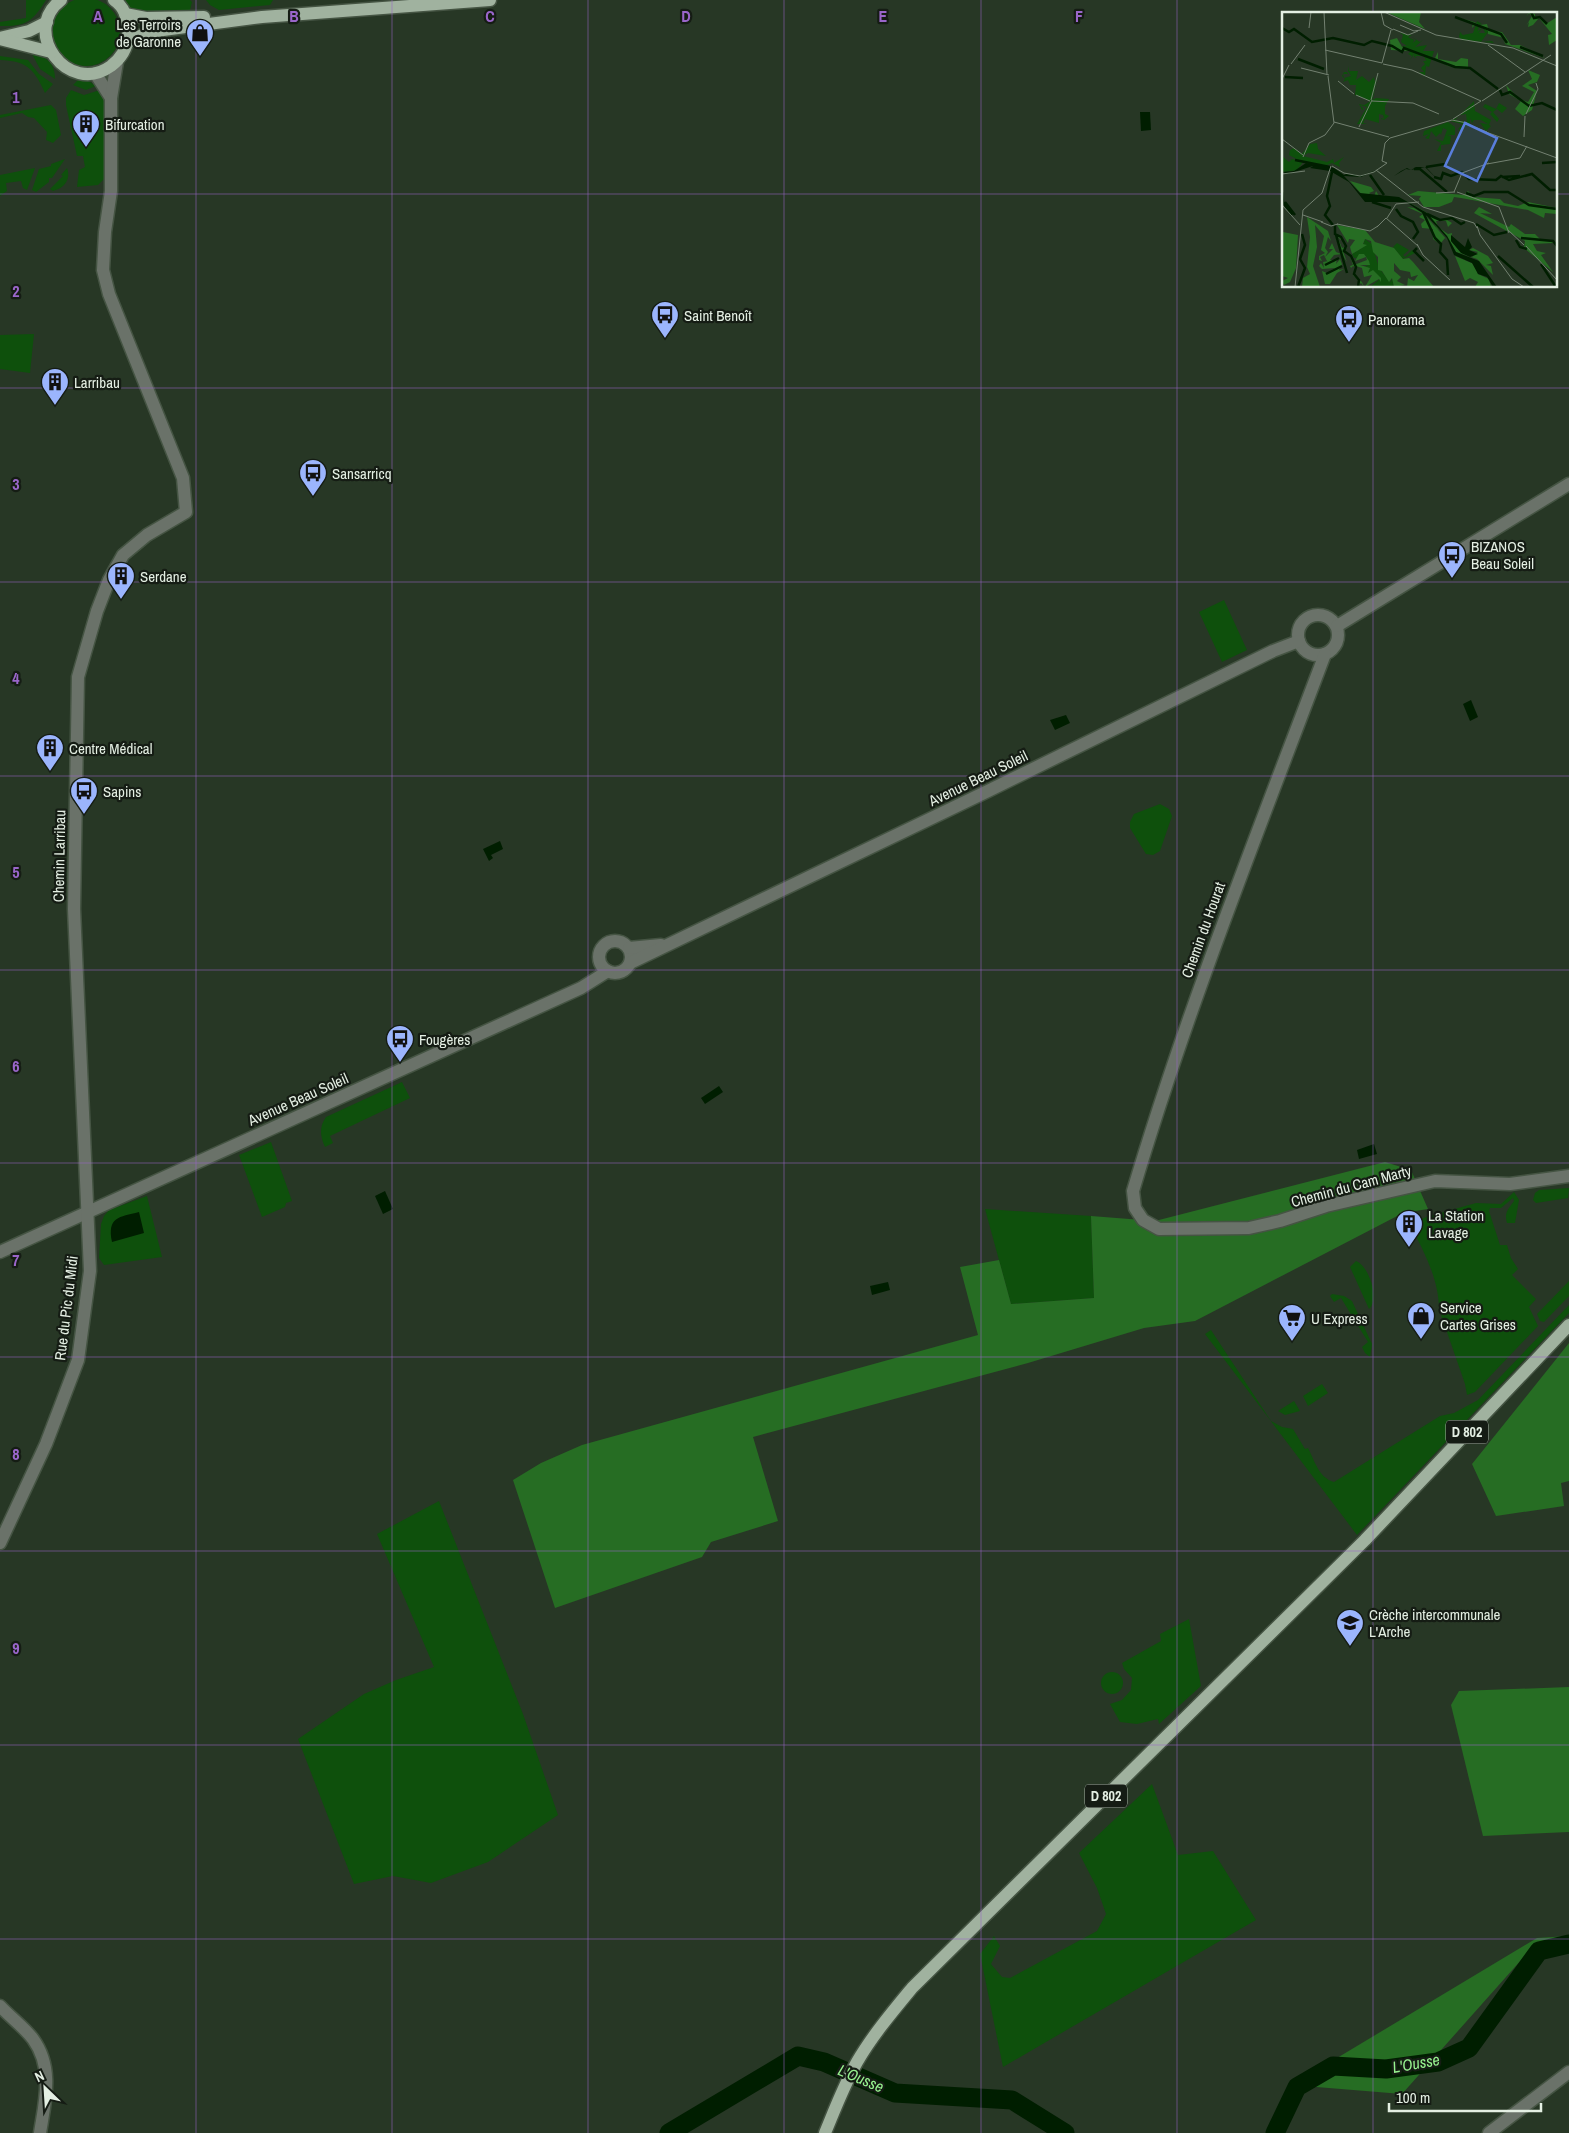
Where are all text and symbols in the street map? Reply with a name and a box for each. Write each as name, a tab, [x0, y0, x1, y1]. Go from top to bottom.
text: A	[93, 5, 103, 27]
text: B	[289, 5, 299, 27]
text: C	[485, 5, 495, 27]
text: D	[681, 5, 691, 27]
text: E	[879, 5, 888, 27]
text: F	[1075, 5, 1083, 27]
inset map	[1282, 12, 1556, 288]
place label: Les Terroirs de Garonne	[116, 14, 181, 52]
shop icon: Les Terroirs de Garonne	[185, 18, 215, 57]
text: 1	[12, 86, 20, 108]
building icon: Bifurcation	[71, 109, 101, 148]
place label: Bifurcation	[105, 114, 165, 135]
text: 2	[12, 280, 20, 302]
bus stop icon: Saint Benoît	[650, 300, 680, 339]
bus stop icon: Panorama	[1334, 304, 1364, 343]
place label: Saint Benoît	[684, 305, 752, 326]
place label: Panorama	[1368, 309, 1425, 330]
building icon: Larribau	[40, 367, 70, 406]
place label: Larribau	[74, 372, 120, 393]
bus stop icon: Sansarricq	[298, 458, 328, 497]
place label: Sansarricq	[332, 463, 391, 484]
text: 3	[12, 473, 20, 495]
place label: BIZANOS Beau Soleil	[1471, 536, 1534, 574]
bus stop icon: BIZANOS Beau Soleil	[1437, 540, 1467, 579]
building icon: Serdane	[106, 561, 136, 600]
place label: Serdane	[140, 566, 187, 587]
text: 4	[12, 667, 20, 689]
building icon: Centre Médical	[35, 733, 65, 772]
place label: Centre Médical	[69, 738, 152, 759]
street label: Avenue Beau Soleil	[924, 745, 1031, 812]
bus stop icon: Sapins	[69, 776, 99, 815]
place label: Sapins	[103, 781, 141, 802]
street label: Chemin Larribau	[48, 810, 70, 902]
text: 5	[12, 861, 20, 883]
street label: Chemin du Hourat	[1176, 879, 1230, 981]
bus stop icon: Fougères	[385, 1024, 415, 1063]
place label: Fougères	[419, 1029, 470, 1050]
text: 6	[12, 1055, 20, 1077]
street label: Avenue Beau Soleil	[244, 1067, 352, 1131]
street label: Chemin du Cam Marty	[1289, 1160, 1414, 1212]
place label: La Station Lavage	[1428, 1205, 1484, 1243]
building icon: La Station Lavage	[1394, 1209, 1424, 1248]
text: 7	[12, 1249, 20, 1271]
street label: Rue du Pic du Midi	[49, 1254, 83, 1362]
place label: Service Cartes Grises	[1440, 1297, 1516, 1335]
shop icon: Service Cartes Grises	[1406, 1301, 1436, 1340]
supermarket icon: U Express	[1277, 1303, 1307, 1342]
place label: U Express	[1311, 1308, 1368, 1329]
road number: D 802	[1446, 1420, 1488, 1444]
text: 8	[12, 1443, 20, 1465]
place label: Crèche intercommunale L'Arche	[1369, 1604, 1500, 1642]
school or university icon: Crèche intercommunale L'Arche	[1335, 1608, 1365, 1647]
text: 9	[12, 1637, 20, 1659]
road number: D 802	[1085, 1784, 1127, 1808]
water label: L'Ousse	[1391, 2048, 1441, 2078]
water label: L'Ousse	[835, 2059, 887, 2097]
north arrow	[20, 2063, 70, 2113]
text: N	[32, 2066, 47, 2086]
scale bar	[1389, 2080, 1542, 2112]
text: 100 m	[1396, 2087, 1430, 2108]

